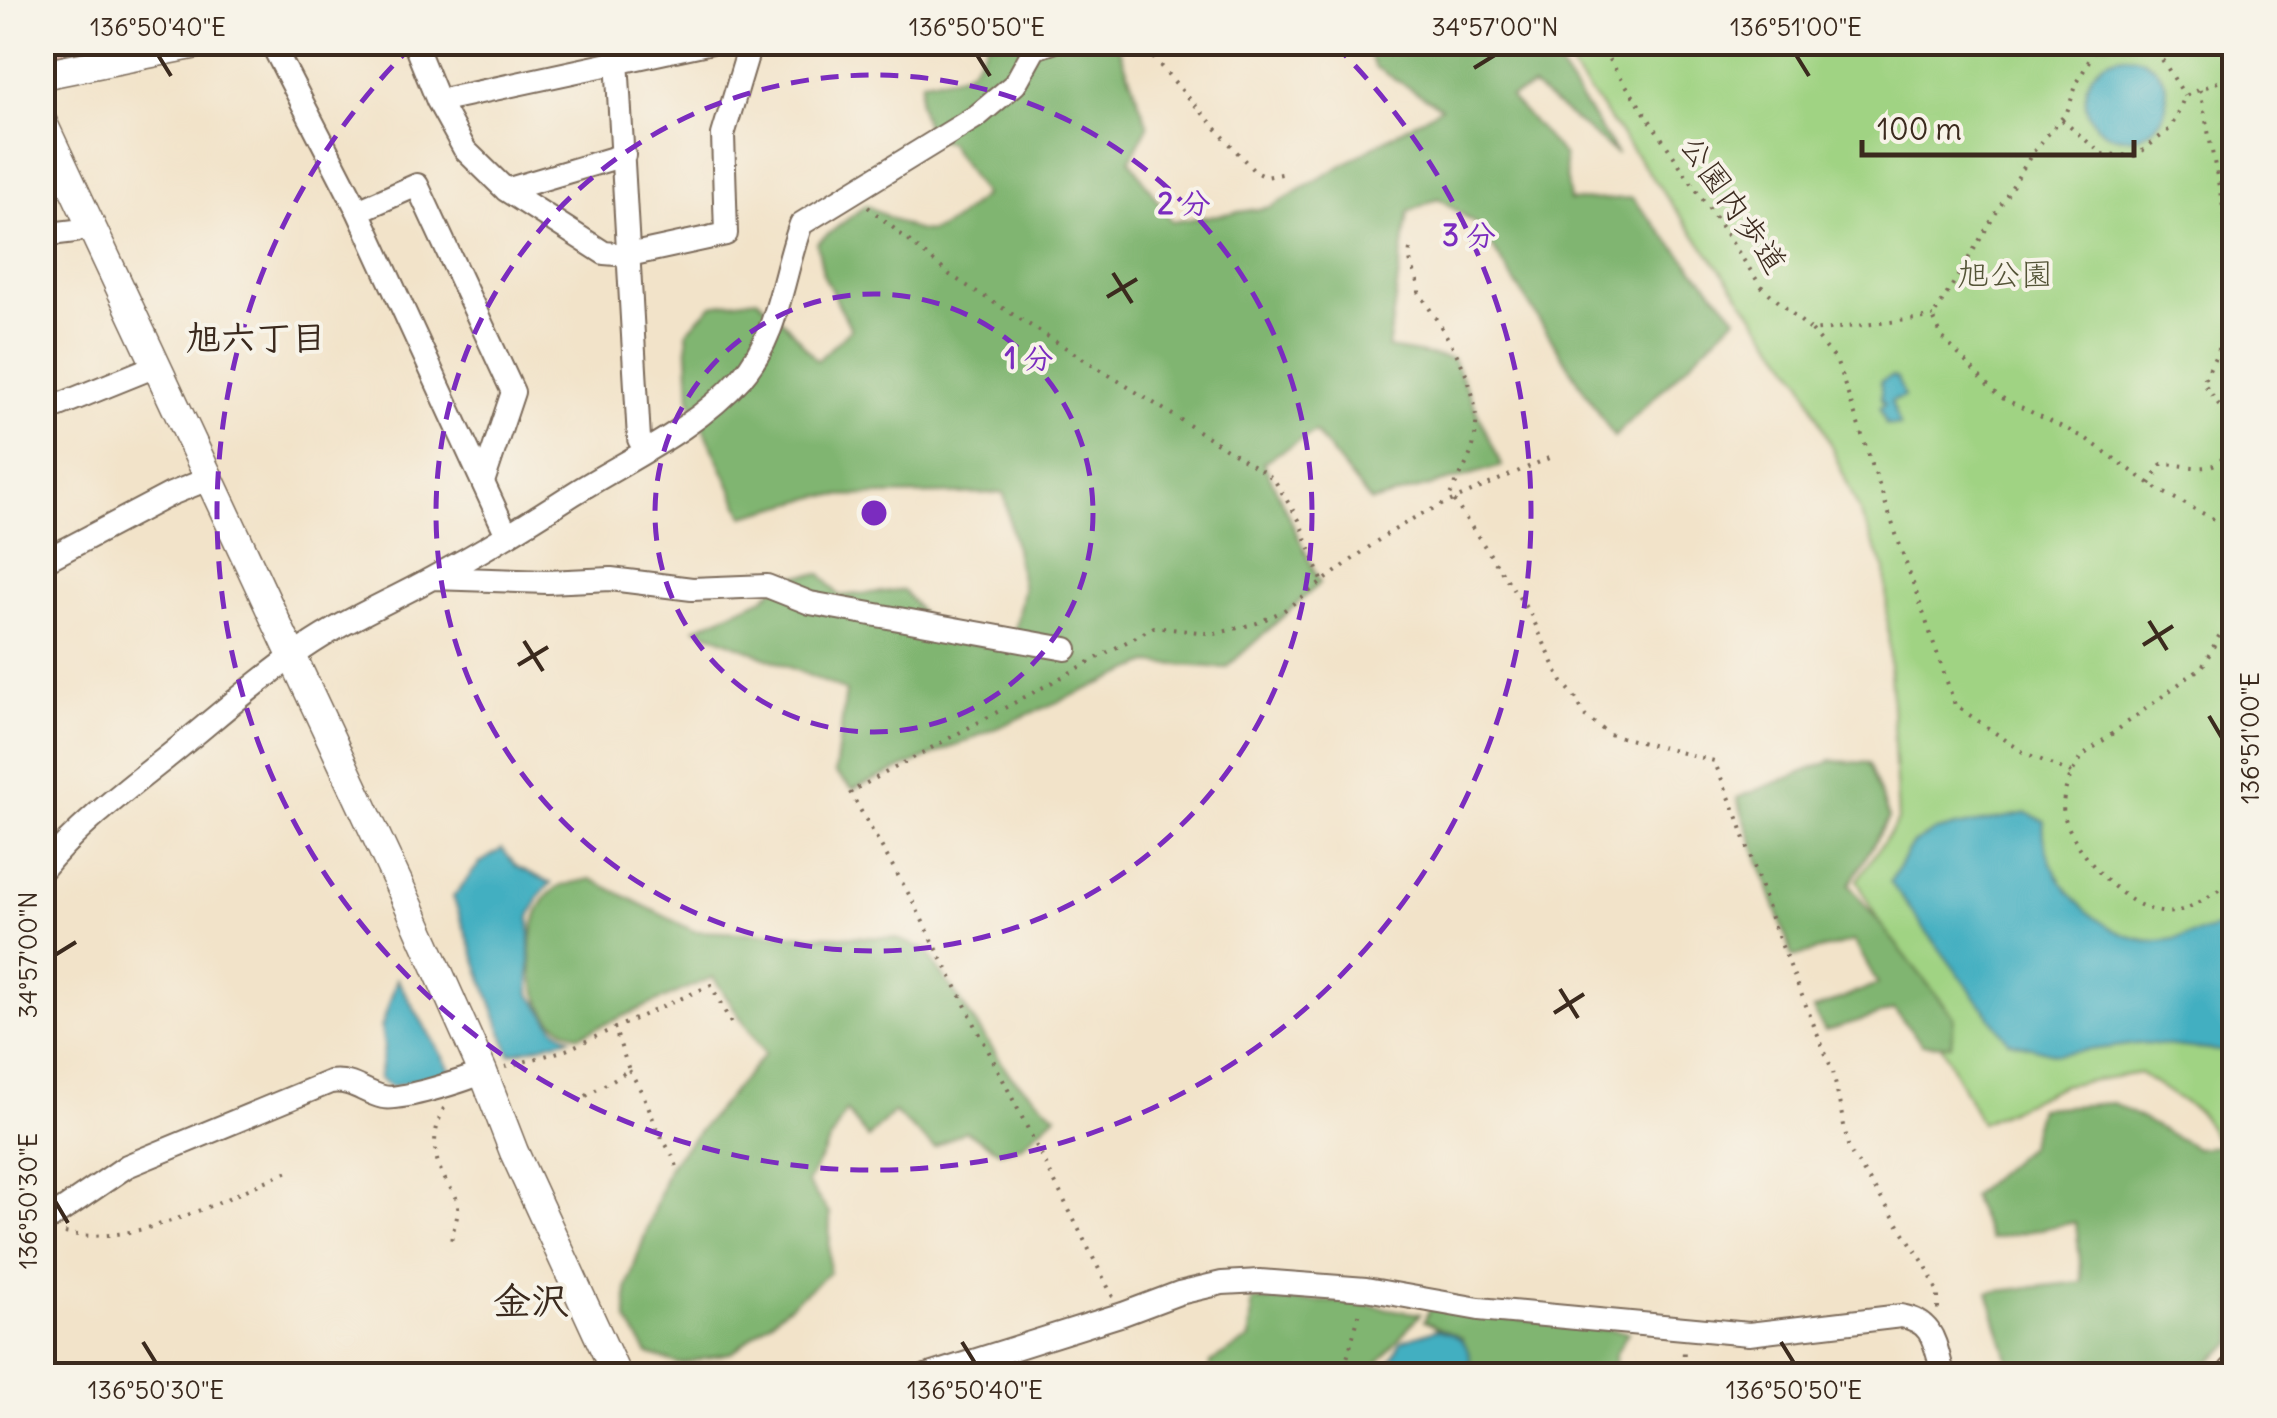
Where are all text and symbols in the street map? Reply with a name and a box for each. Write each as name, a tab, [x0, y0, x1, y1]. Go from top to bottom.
text: 136°50'40"E	[90, 11, 226, 43]
text: 136°50'50"E	[909, 11, 1045, 43]
text: 34°57'00"N	[1431, 11, 1559, 43]
text: 136°51'00"E	[1730, 11, 1862, 43]
scale bar	[1862, 95, 2134, 157]
text: 100 m	[1877, 110, 1962, 148]
street label: 公園内歩道	[1671, 127, 1797, 281]
text: 2 分	[1157, 184, 1211, 222]
text: 3 分	[1442, 216, 1496, 254]
park label: 旭公園	[1957, 253, 2053, 294]
district label: 旭六丁目	[186, 315, 326, 359]
text: 1 分	[1004, 339, 1054, 377]
centre of rings	[856, 495, 892, 531]
text: 136°51'00"E	[2234, 672, 2266, 804]
text: 34°57'00"N	[12, 891, 44, 1019]
text: 136°50'30"E	[12, 1133, 44, 1269]
district label: 金沢	[493, 1277, 569, 1324]
text: 136°50'30"E	[88, 1374, 224, 1406]
text: 136°50'40"E	[907, 1374, 1043, 1406]
text: 136°50'50"E	[1726, 1374, 1862, 1406]

